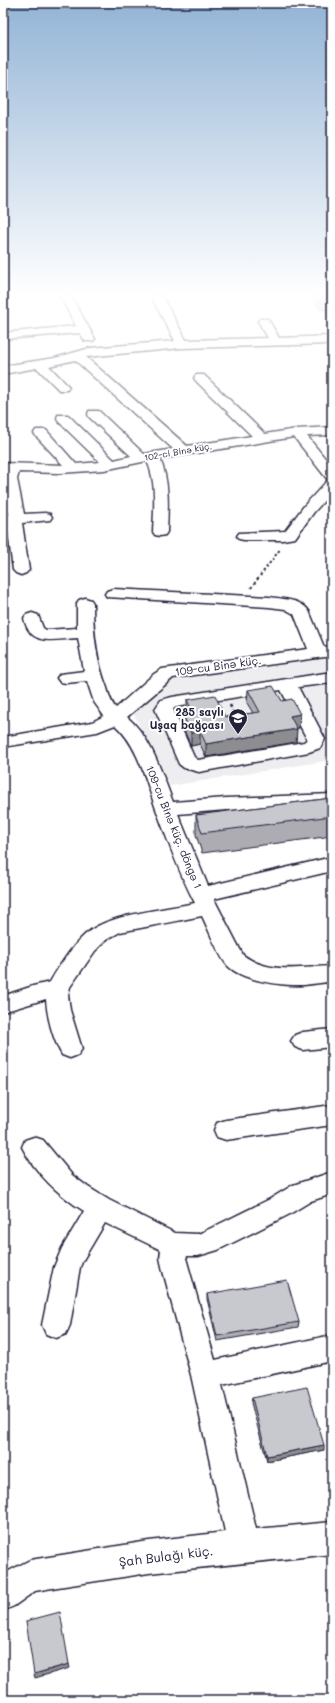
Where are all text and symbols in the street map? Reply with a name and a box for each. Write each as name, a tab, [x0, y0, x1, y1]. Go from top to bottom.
street label: 102-ci Binə küç.	[143, 440, 213, 463]
street label: 109-cu Binə küç.	[174, 652, 262, 679]
place label: 285 saylı Uşaq bağçası	[150, 704, 224, 733]
school or university icon: 285 saylı Uşaq bağçası	[227, 707, 249, 735]
street label: 109-cu Binə küç. döngə 1	[143, 763, 206, 891]
street label: Şah Bulağı küç.	[118, 1541, 214, 1570]

